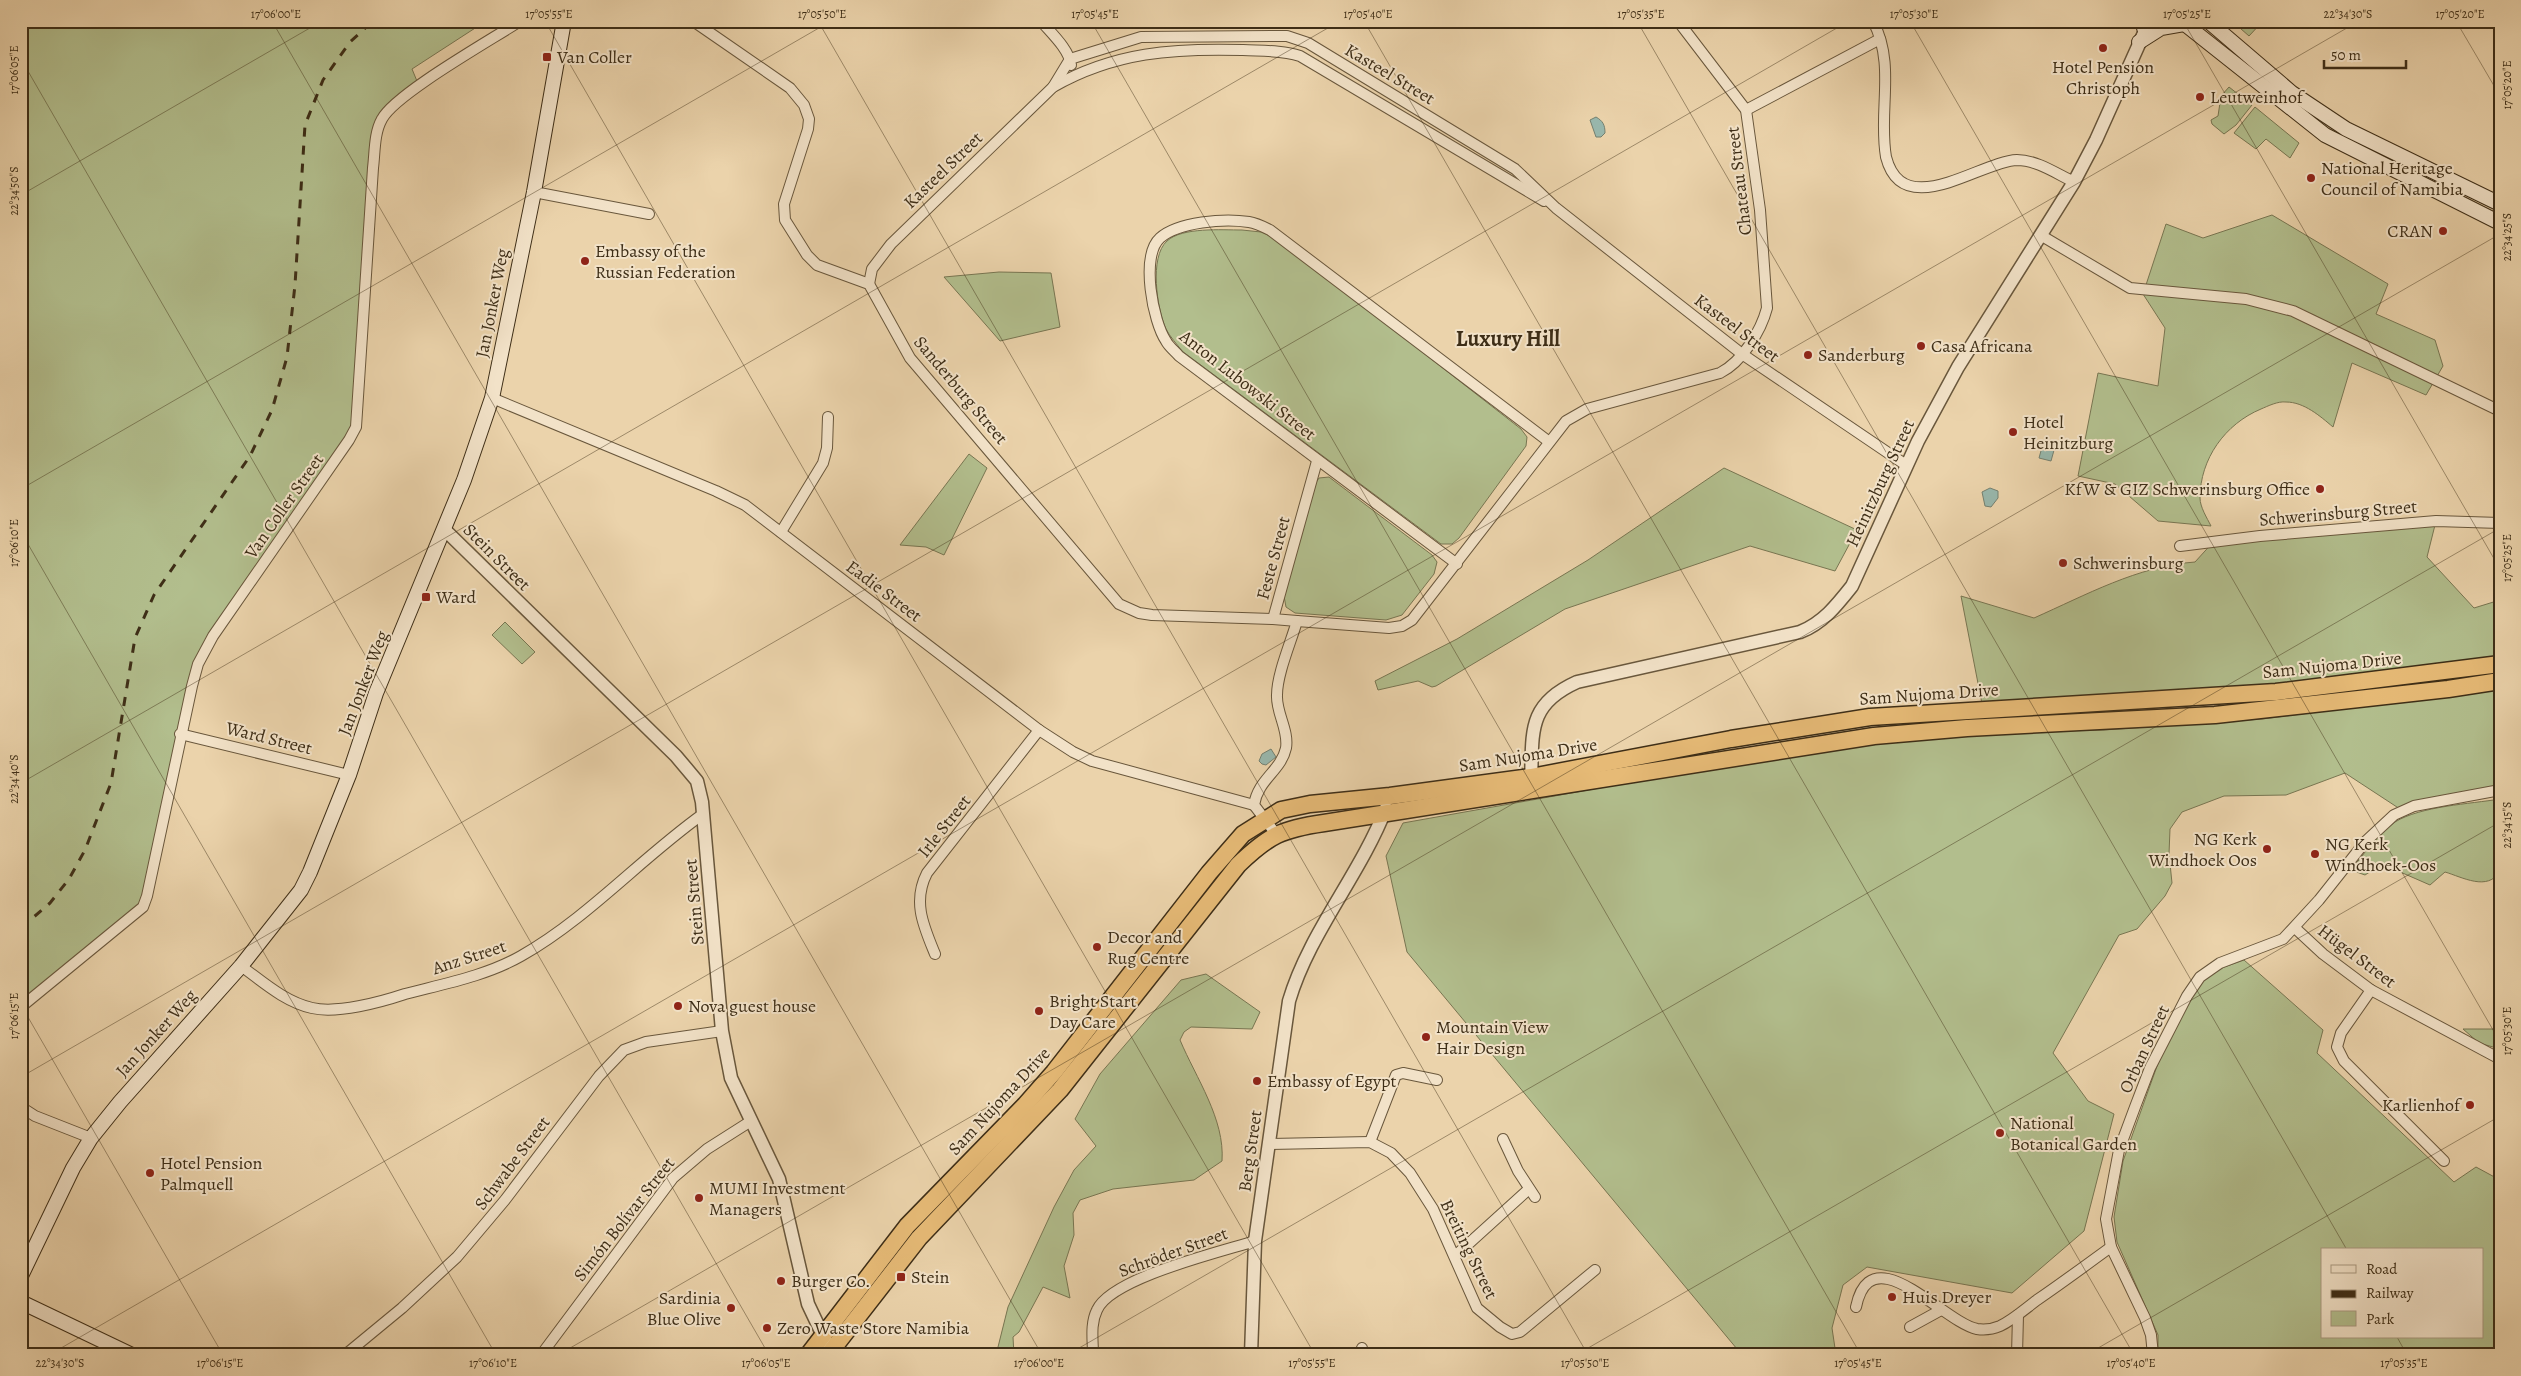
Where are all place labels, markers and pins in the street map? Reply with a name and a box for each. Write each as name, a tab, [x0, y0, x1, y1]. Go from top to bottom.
marker: Hotel Pension Christoph	[2097, 42, 2109, 54]
place label: Van Coller	[556, 45, 632, 69]
marker: Van Coller	[541, 51, 553, 63]
place label: Hotel Pension Christoph	[2052, 55, 2154, 100]
place label: Leutweinhof	[2210, 85, 2306, 109]
marker: Leutweinhof	[2194, 91, 2206, 103]
place label: National Heritage Council of Namibia	[2321, 156, 2464, 201]
marker: National Heritage Council of Namibia	[2305, 172, 2317, 184]
place label: CRAN	[2387, 219, 2433, 243]
marker: CRAN	[2437, 225, 2449, 237]
place label: Embassy of the Russian Federation	[595, 239, 736, 284]
marker: Embassy of the Russian Federation	[579, 255, 591, 267]
place label: Casa Africana	[1931, 334, 2033, 358]
marker: Casa Africana	[1915, 340, 1927, 352]
place label: Sanderburg	[1818, 343, 1905, 367]
marker: Sanderburg	[1802, 349, 1814, 361]
place label: Hotel Heinitzburg	[2023, 410, 2113, 455]
marker: Hotel Heinitzburg	[2007, 426, 2019, 438]
place label: KfW & GIZ Schwerinsburg Office	[2064, 477, 2310, 501]
marker: KfW & GIZ Schwerinsburg Office	[2314, 483, 2326, 495]
place label: Schwerinsburg	[2073, 551, 2183, 575]
marker: Schwerinsburg	[2057, 557, 2069, 569]
place label: Ward	[435, 585, 476, 609]
marker: Ward	[420, 591, 432, 603]
place label: NG Kerk Windhoek Oos	[2148, 827, 2257, 872]
place label: NG Kerk Windhoek-Oos	[2324, 832, 2436, 877]
marker: NG Kerk Windhoek Oos	[2261, 843, 2273, 855]
marker: NG Kerk Windhoek-Oos	[2309, 848, 2321, 860]
place label: Decor and Rug Centre	[1107, 925, 1189, 970]
marker: Decor and Rug Centre	[1091, 941, 1103, 953]
place label: Bright Start Day Care	[1049, 989, 1136, 1034]
place label: Nova guest house	[688, 994, 816, 1018]
marker: Nova guest house	[672, 1000, 684, 1012]
marker: Bright Start Day Care	[1033, 1005, 1045, 1017]
place label: Mountain View Hair Design	[1436, 1015, 1549, 1060]
marker: Mountain View Hair Design	[1420, 1031, 1432, 1043]
place label: Embassy of Egypt	[1267, 1069, 1397, 1093]
marker: Embassy of Egypt	[1251, 1075, 1263, 1087]
place label: Karlienhof	[2382, 1093, 2463, 1117]
marker: Karlienhof	[2464, 1099, 2476, 1111]
place label: National Botanical Garden	[2010, 1111, 2137, 1156]
marker: National Botanical Garden	[1994, 1127, 2006, 1139]
place label: Hotel Pension Palmquell	[160, 1151, 262, 1196]
marker: Hotel Pension Palmquell	[144, 1167, 156, 1179]
place label: MUMI Investment Managers	[709, 1176, 846, 1221]
marker: MUMI Investment Managers	[693, 1192, 705, 1204]
place label: Stein	[911, 1265, 950, 1289]
place label: Burger Co.	[791, 1269, 871, 1293]
marker: Stein	[895, 1271, 907, 1283]
marker: Burger Co.	[775, 1275, 787, 1287]
place label: Huis Dreyer	[1902, 1285, 1991, 1309]
place label: Sardinia Blue Olive	[647, 1286, 722, 1331]
marker: Huis Dreyer	[1886, 1291, 1898, 1303]
marker: Sardinia Blue Olive	[725, 1302, 737, 1314]
place label: Zero Waste Store Namibia	[777, 1316, 970, 1340]
marker: Zero Waste Store Namibia	[761, 1322, 773, 1334]

